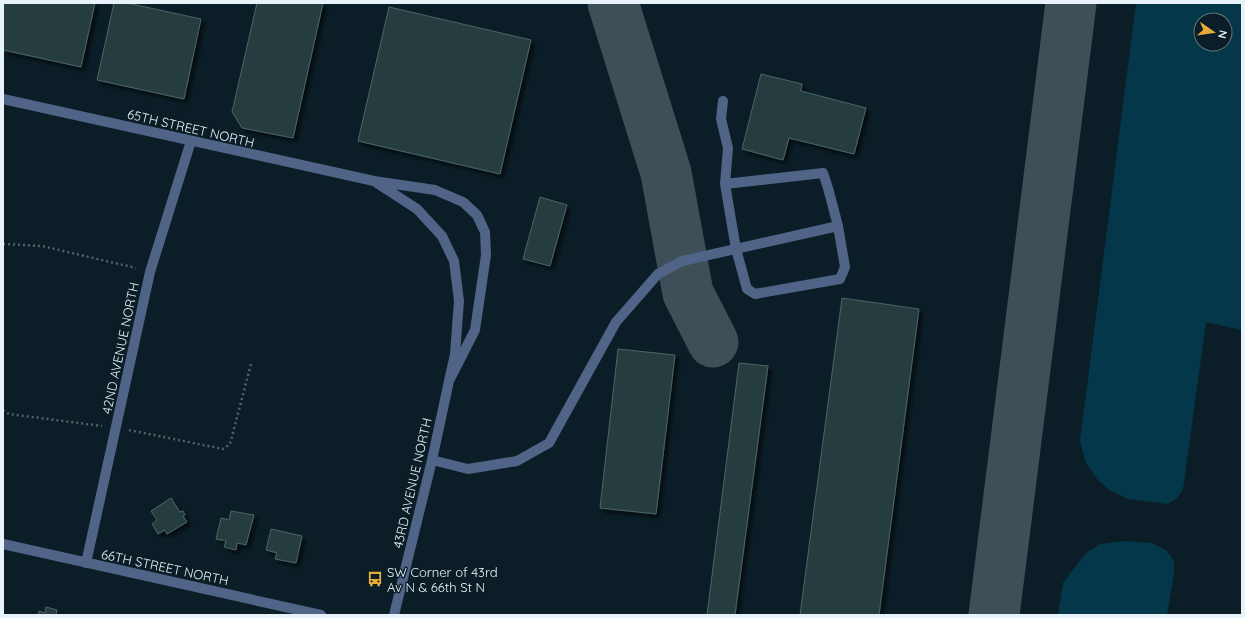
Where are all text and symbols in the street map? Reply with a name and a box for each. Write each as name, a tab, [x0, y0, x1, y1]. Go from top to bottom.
north arrow	[1193, 12, 1233, 52]
text: N	[1215, 29, 1230, 40]
street label: 65TH STREET NORTH	[126, 106, 256, 150]
street label: 42ND AVENUE NORTH	[98, 281, 142, 415]
street label: 43RD AVENUE NORTH	[389, 416, 435, 550]
street label: 66TH STREET NORTH	[100, 546, 230, 588]
place label: SW Corner of 43rd Av N & 66th St N	[387, 564, 498, 595]
bus stop icon: SW Corner of 43rd Av N & 66th St N	[366, 570, 384, 588]

